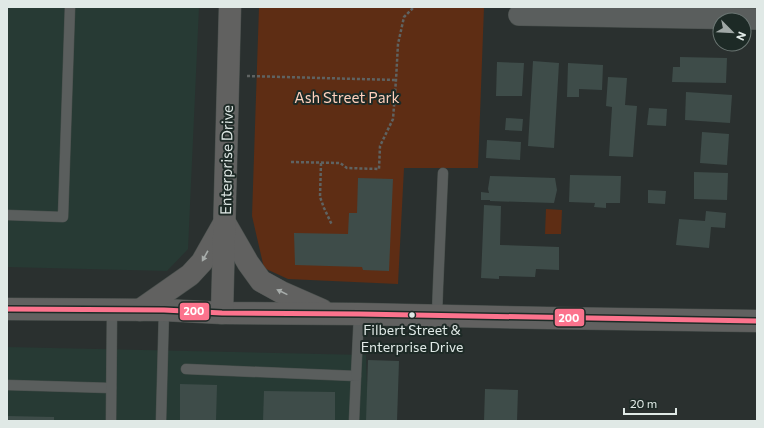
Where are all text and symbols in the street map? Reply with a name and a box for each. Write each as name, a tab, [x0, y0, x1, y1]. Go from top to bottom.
north arrow	[712, 12, 752, 52]
text: N	[734, 30, 749, 43]
park label: Ash Street Park	[294, 88, 400, 106]
street label: Enterprise Drive	[216, 105, 236, 215]
one-way arrow	[202, 250, 209, 262]
one-way arrow	[276, 289, 288, 295]
line badge: 200	[179, 302, 210, 321]
text: 200	[184, 304, 204, 317]
line badge: 200	[554, 308, 585, 327]
marker: Filbert Street & Enterprise Drive	[407, 310, 417, 320]
text: 200	[559, 311, 579, 324]
place label: Filbert Street & Enterprise Drive	[361, 321, 463, 355]
scale bar	[624, 390, 676, 416]
text: 20 m	[630, 396, 657, 410]

